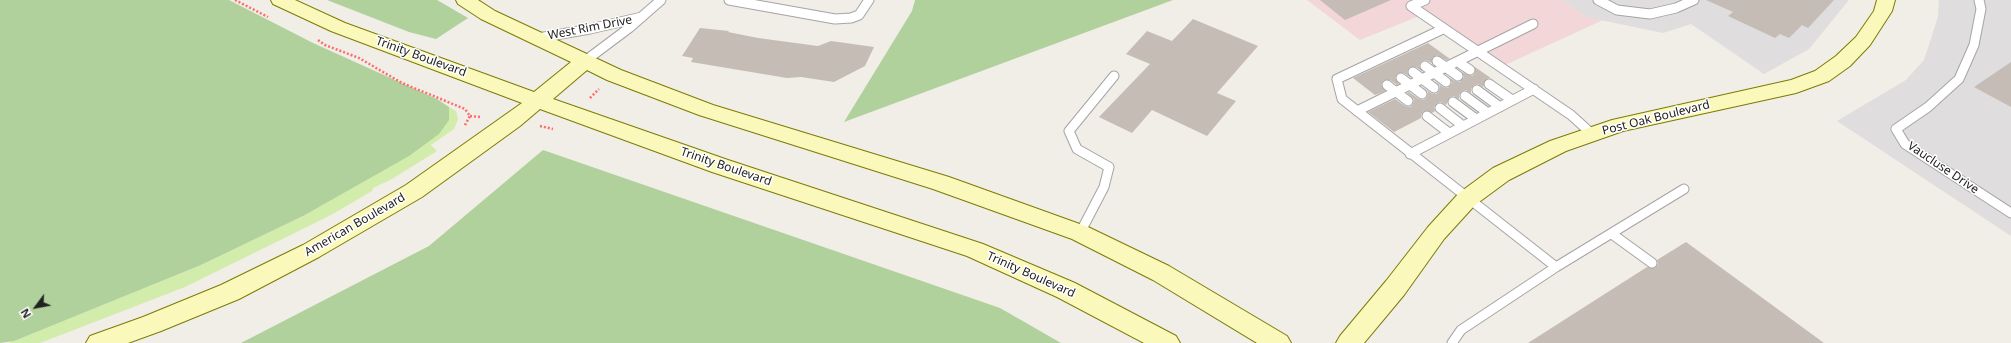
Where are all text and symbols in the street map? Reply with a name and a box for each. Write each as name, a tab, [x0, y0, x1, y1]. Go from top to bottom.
street label: West Rim Drive	[547, 13, 633, 43]
street label: Trinity Boulevard	[374, 34, 468, 80]
street label: Post Oak Boulevard	[1601, 98, 1711, 138]
street label: Vaucluse Drive	[1905, 139, 1981, 197]
street label: Trinity Boulevard	[679, 145, 773, 189]
street label: American Boulevard	[302, 190, 408, 260]
street label: Trinity Boulevard	[985, 249, 1077, 301]
north arrow	[16, 287, 56, 327]
text: N	[17, 306, 34, 321]

